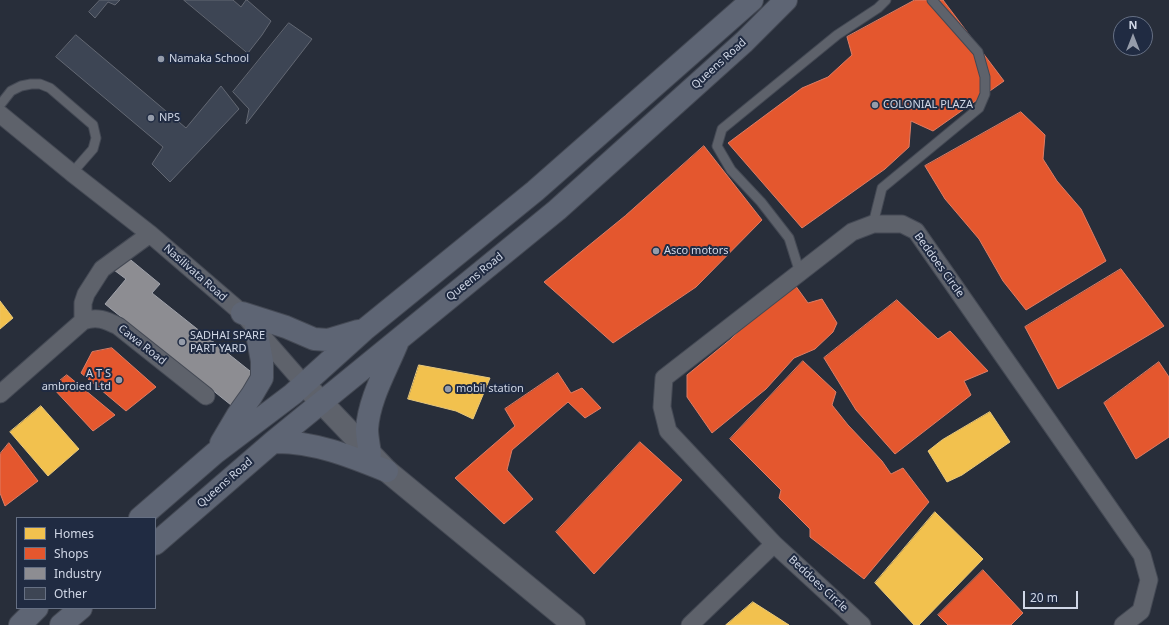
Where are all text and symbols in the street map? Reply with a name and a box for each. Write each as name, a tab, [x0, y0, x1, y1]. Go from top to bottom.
north arrow	[1113, 16, 1153, 56]
text: N	[1129, 17, 1137, 32]
street label: Queens Road	[689, 36, 749, 92]
place label: Namaka School	[169, 52, 249, 66]
marker: Namaka School	[156, 54, 166, 64]
place label: COLONIAL PLAZA	[883, 98, 973, 112]
marker: COLONIAL PLAZA	[870, 100, 880, 110]
place label: NPS	[159, 111, 180, 125]
marker: NPS	[146, 113, 156, 123]
street label: Beddoes Circle	[911, 230, 967, 300]
street label: Nasilivata Road	[161, 242, 229, 304]
place label: Asco motors	[664, 244, 728, 258]
marker: Asco motors	[651, 246, 661, 256]
street label: Queens Road	[444, 250, 506, 304]
street label: Cawa Road	[115, 322, 169, 368]
place label: SADHAI SPARE PART YARD	[190, 329, 265, 355]
marker: SADHAI SPARE PART YARD	[177, 337, 187, 347]
place label: A T S ambroied Ltd	[42, 367, 111, 393]
marker: A T S ambroied Ltd	[114, 375, 124, 385]
place label: mobil station	[456, 382, 524, 396]
marker: mobil station	[443, 384, 453, 394]
street label: Queens Road	[195, 455, 255, 511]
legend	[16, 517, 156, 609]
text: Homes	[54, 525, 94, 542]
text: Shops	[54, 545, 88, 562]
street label: Beddoes Circle	[786, 553, 850, 615]
text: Industry	[54, 565, 101, 582]
scale bar	[1025, 583, 1080, 609]
text: Other	[54, 585, 87, 602]
text: 20 m	[1030, 589, 1058, 606]

